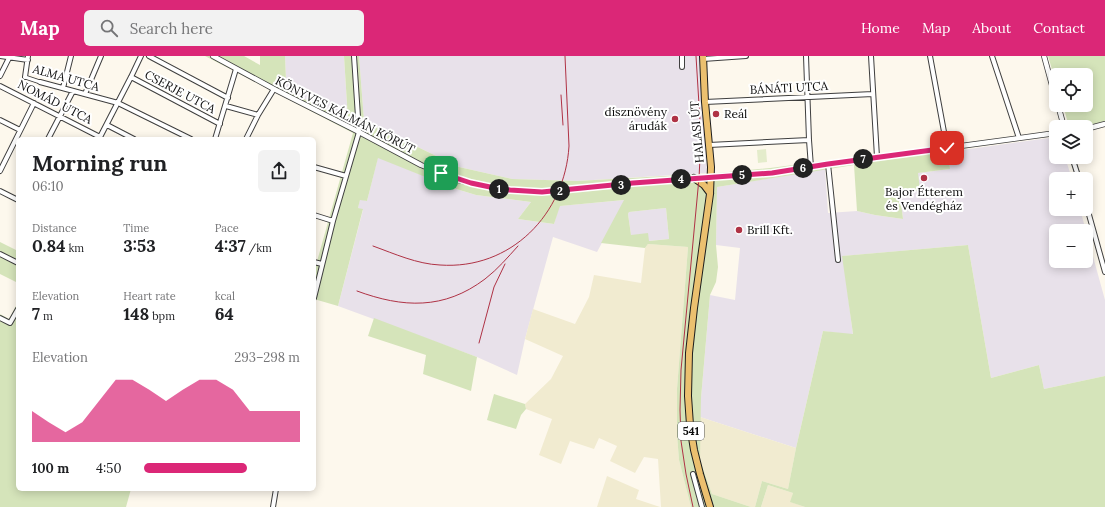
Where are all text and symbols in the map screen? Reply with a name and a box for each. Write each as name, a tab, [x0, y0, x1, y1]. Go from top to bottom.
search box	[84, 10, 364, 46]
text: Map	[20, 16, 60, 40]
icon: search	[98, 17, 120, 39]
text: Search here	[130, 19, 213, 38]
text: Home	[861, 19, 900, 37]
text: Map	[922, 19, 950, 37]
text: About	[972, 19, 1011, 37]
text: Contact	[1033, 19, 1085, 37]
street label: ALMA UTCA	[30, 61, 102, 94]
street label: CSERJE UTCA	[142, 67, 219, 117]
map controls	[1049, 68, 1093, 268]
button: locate	[1049, 68, 1093, 112]
street label: KÖNYVES KÁLMÁN KÖRÚT	[273, 73, 418, 157]
street label: NOMÁD UTCA	[15, 76, 95, 127]
street label: BÁNÁTI UTCA	[749, 78, 829, 97]
street label: HALASI ÚT	[686, 100, 707, 164]
place label: dísznövény árudák	[605, 104, 668, 133]
place label: Reál	[724, 106, 747, 121]
marker: Reál	[711, 109, 721, 119]
marker: dísznövény árudák	[670, 114, 680, 124]
button: layers	[1049, 120, 1093, 164]
pin	[930, 131, 964, 165]
icon: check	[936, 137, 958, 159]
text: Morning run	[32, 149, 167, 177]
pin: 7	[853, 149, 873, 169]
button: share	[258, 150, 300, 192]
text: 7	[860, 152, 866, 166]
pin	[424, 156, 458, 190]
pin: 6	[793, 158, 813, 178]
text: 6	[800, 161, 806, 175]
icon: arrive	[430, 162, 452, 184]
pin: 5	[732, 165, 752, 185]
text: 5	[739, 168, 745, 182]
pin: 4	[671, 169, 691, 189]
text: 4	[678, 172, 684, 186]
button: +	[1049, 172, 1093, 216]
marker: Bajor Étterem és Vendégház	[919, 173, 929, 183]
pin: 3	[611, 175, 631, 195]
text: 06:10	[32, 178, 64, 195]
text: 3	[618, 178, 624, 192]
pin: 1	[489, 179, 509, 199]
pin: 2	[550, 181, 570, 201]
text: 1	[497, 182, 501, 196]
text: 2	[557, 184, 563, 198]
place label: Bajor Étterem és Vendégház	[885, 184, 963, 213]
text: Distance	[32, 221, 77, 235]
text: Time	[123, 221, 149, 235]
text: Pace	[215, 221, 239, 235]
place label: Brill Kft.	[747, 222, 793, 237]
button: −	[1049, 224, 1093, 268]
marker: Brill Kft.	[734, 225, 744, 235]
text: 0.84	[32, 235, 66, 257]
text: 3:53	[123, 235, 156, 257]
text: 4:37	[215, 235, 246, 257]
text: km	[66, 241, 84, 255]
text: /km	[246, 241, 272, 255]
text: Elevation	[32, 289, 79, 303]
text: Heart rate	[123, 289, 176, 303]
text: kcal	[215, 289, 235, 303]
text: 7	[32, 303, 40, 325]
text: 148	[123, 303, 149, 325]
text: 64	[215, 303, 234, 325]
text: m	[40, 309, 53, 323]
text: bpm	[149, 309, 175, 323]
text: Elevation	[32, 349, 88, 366]
text: 293–298 m	[234, 349, 300, 366]
road number: 541	[678, 422, 704, 440]
text: 100 m	[32, 460, 69, 477]
text: 4:50	[96, 460, 121, 477]

